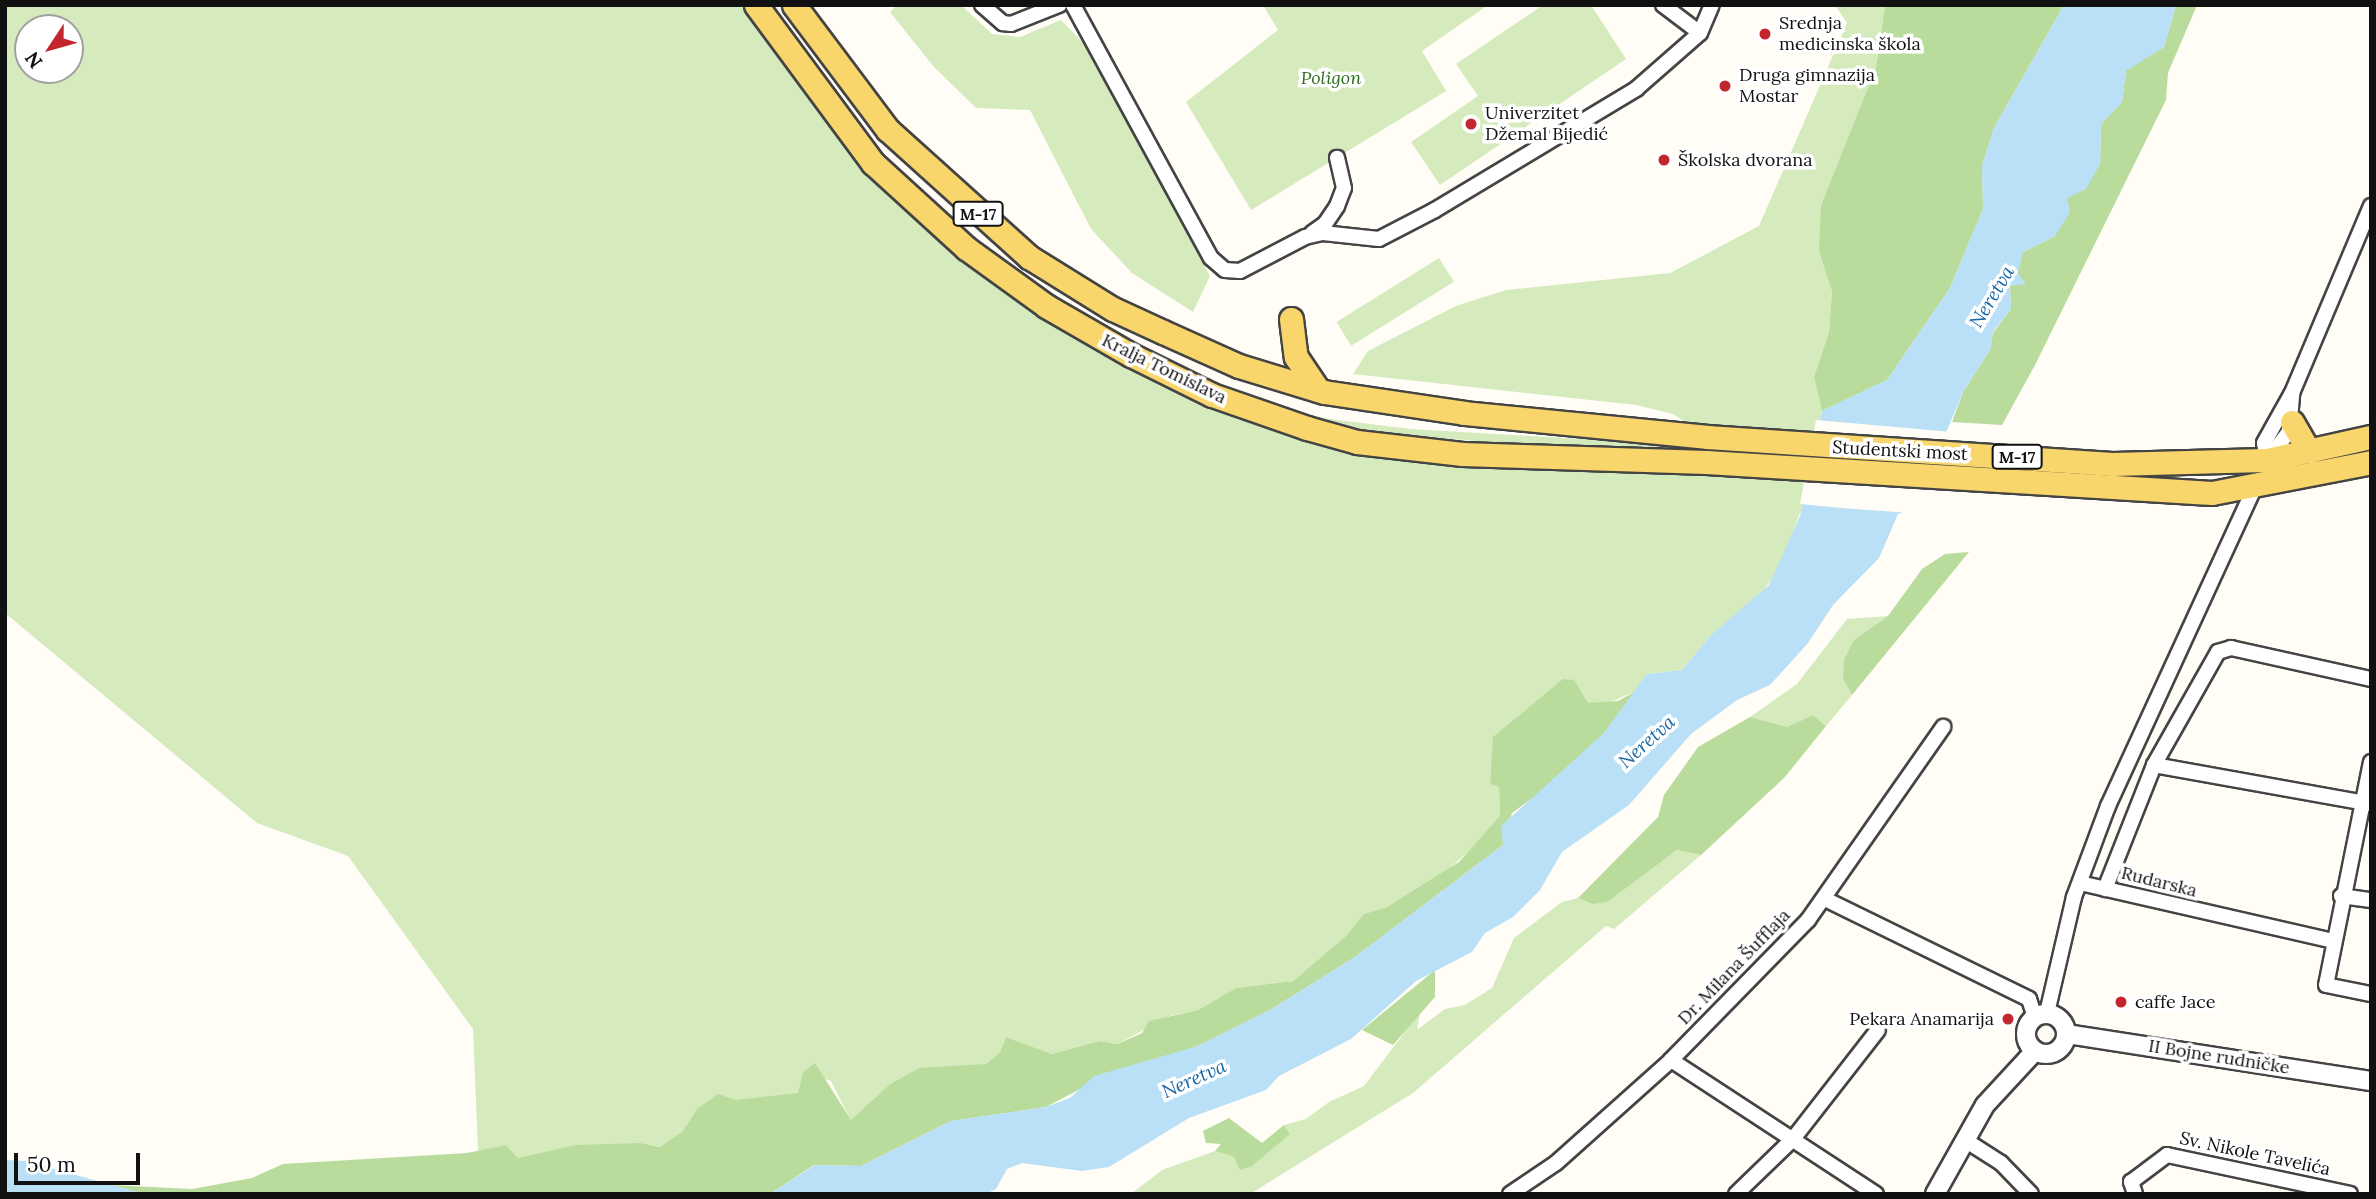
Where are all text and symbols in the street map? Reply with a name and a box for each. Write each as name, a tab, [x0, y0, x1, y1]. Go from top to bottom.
place label: Srednja medicinska škola	[1779, 13, 1921, 56]
north arrow	[14, 14, 84, 84]
marker: Srednja medicinska škola	[1757, 26, 1773, 42]
text: N	[20, 47, 48, 73]
place label: Druga gimnazija Mostar	[1739, 65, 1875, 108]
park label: Poligon	[1301, 67, 1361, 89]
marker: Druga gimnazija Mostar	[1717, 78, 1733, 94]
place label: Univerzitet Džemal Bijedić	[1485, 103, 1608, 146]
marker: Univerzitet Džemal Bijedić	[1463, 116, 1479, 132]
place label: Školska dvorana	[1678, 149, 1813, 171]
marker: Školska dvorana	[1656, 152, 1672, 168]
road number: M-17	[952, 202, 1004, 227]
water label: Neretva	[1965, 262, 2019, 332]
street label: Kralja Tomislava	[1098, 330, 1230, 408]
street label: Studentski most	[1832, 437, 1968, 465]
road number: M-17	[1991, 445, 2043, 470]
water label: Neretva	[1614, 711, 1680, 773]
street label: Rudarska	[2119, 862, 2199, 902]
street label: Dr. Milana Šufflaja	[1673, 905, 1795, 1029]
place label: caffe Jace	[2135, 991, 2216, 1013]
marker: caffe Jace	[2113, 994, 2129, 1010]
place label: Pekara Anamarija	[1849, 1008, 1994, 1030]
marker: Pekara Anamarija	[2000, 1011, 2016, 1027]
street label: II Bojne rudničke	[2147, 1035, 2291, 1079]
water label: Neretva	[1158, 1055, 1230, 1103]
street label: Sv. Nikole Tavelića	[2178, 1127, 2332, 1181]
scale bar	[18, 1140, 144, 1184]
text: 50 m	[27, 1151, 76, 1178]

